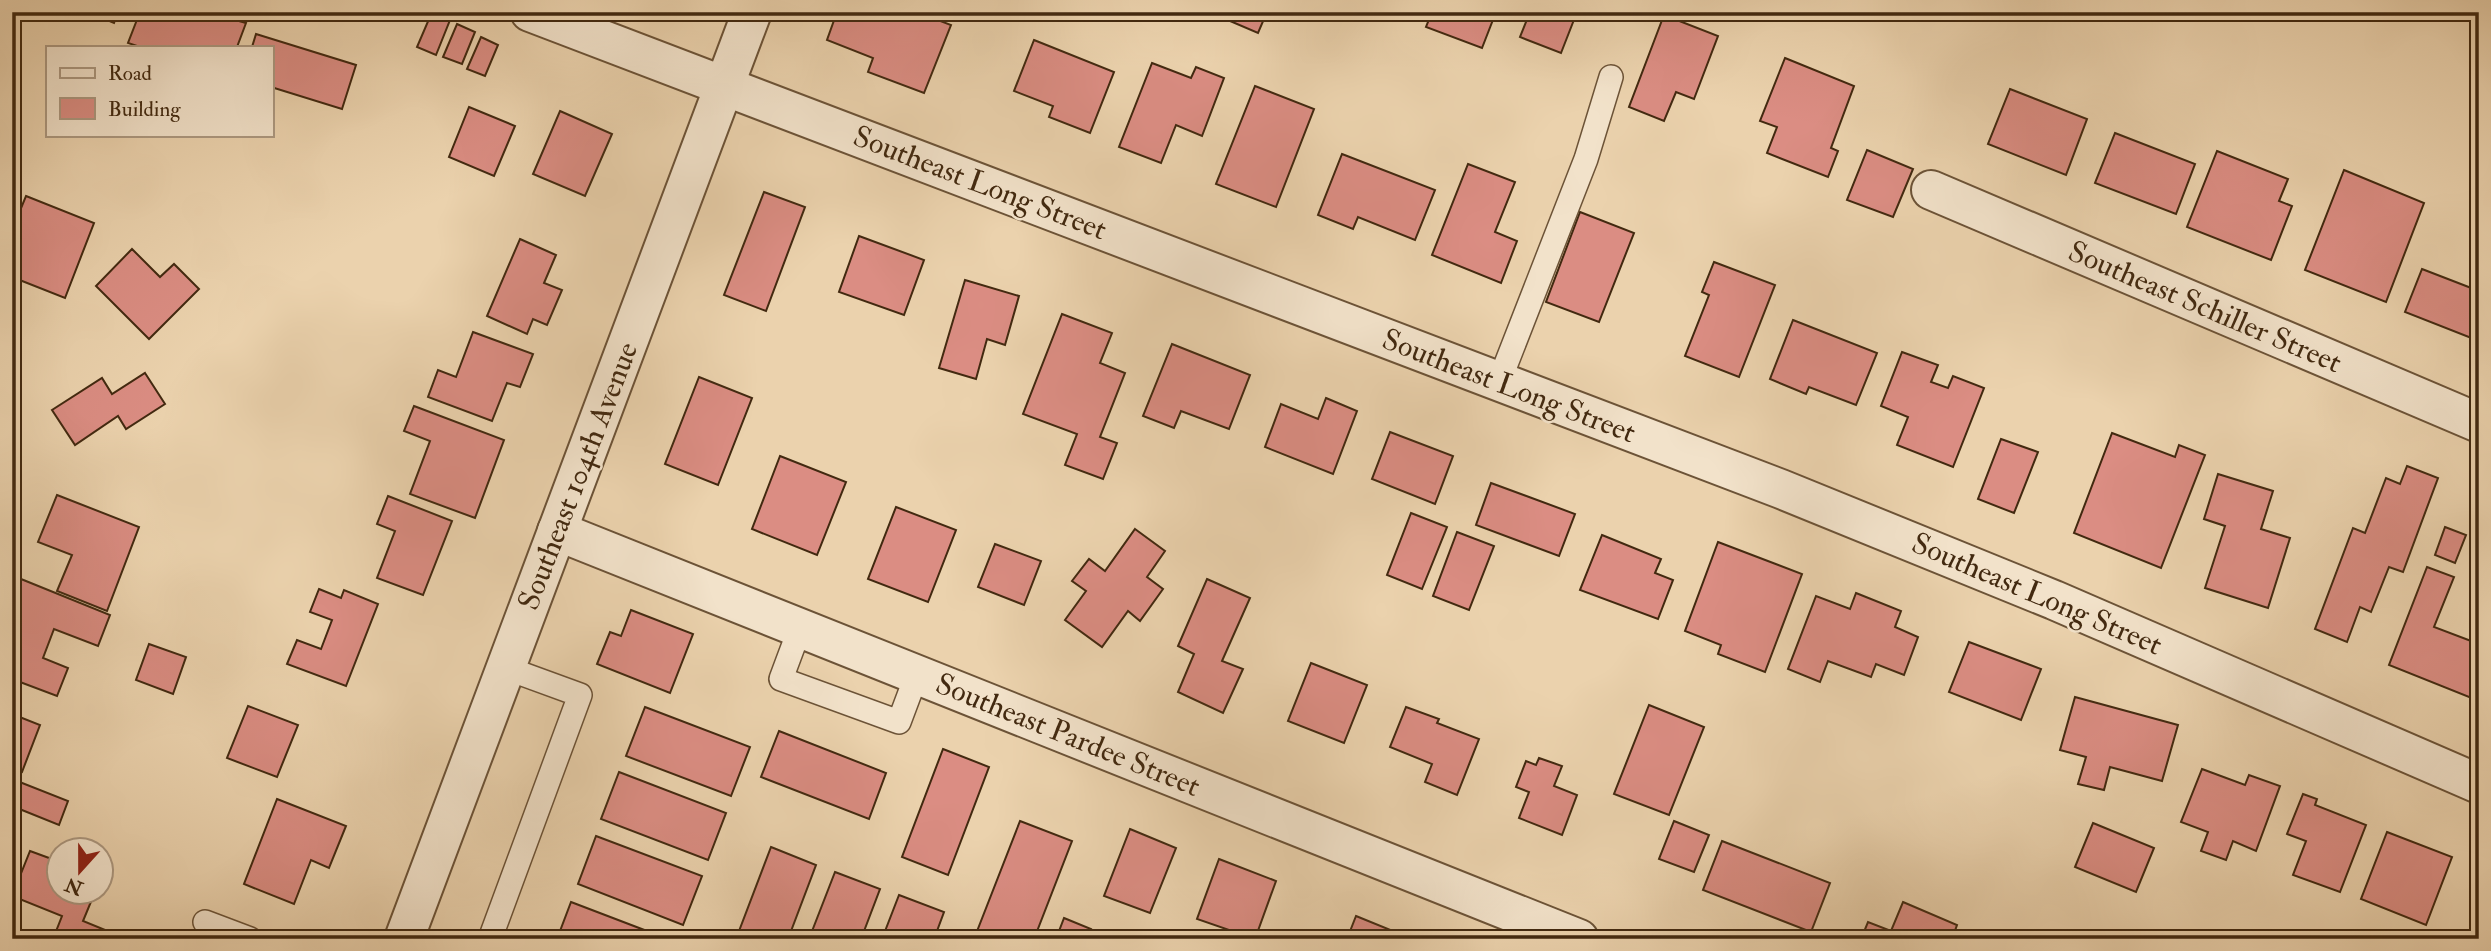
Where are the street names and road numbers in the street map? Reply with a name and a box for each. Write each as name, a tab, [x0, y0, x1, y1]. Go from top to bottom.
street label: Southeast Long Street	[848, 118, 1112, 248]
street label: Southeast Schiller Street	[2063, 233, 2347, 381]
street label: Southeast Long Street	[1377, 321, 1641, 451]
street label: Southeast 104th Avenue	[510, 337, 646, 615]
street label: Southeast Long Street	[1906, 525, 2168, 664]
street label: Southeast Pardee Street	[930, 665, 1206, 805]

